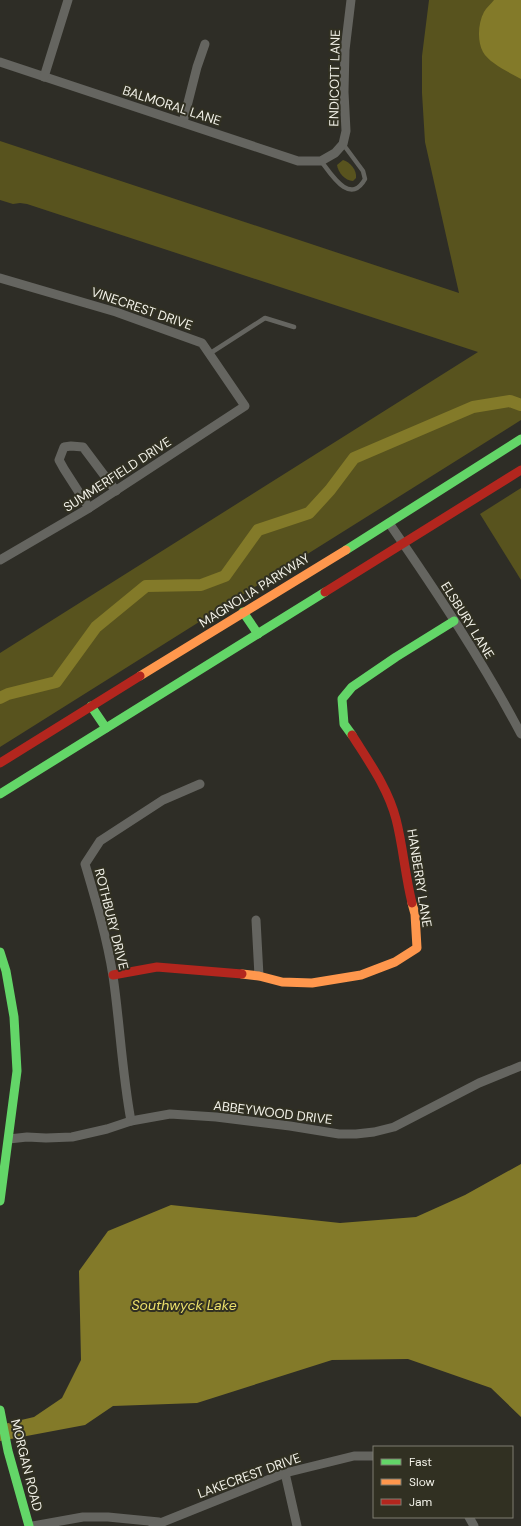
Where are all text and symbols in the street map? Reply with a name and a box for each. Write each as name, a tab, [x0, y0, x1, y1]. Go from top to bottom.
street label: ENDICOTT LANE	[325, 29, 344, 127]
street label: BALMORAL LANE	[120, 82, 223, 129]
street label: VINECREST DRIVE	[89, 283, 195, 334]
street label: SUMMERFIELD DRIVE	[60, 433, 174, 516]
street label: MAGNOLIA PARKWAY	[196, 549, 313, 631]
street label: ELSBURY LANE	[437, 579, 498, 662]
street label: HANBERRY LANE	[403, 828, 436, 929]
street label: ROTHBURY DRIVE	[91, 867, 132, 972]
street label: ABBEYWOOD DRIVE	[212, 1097, 333, 1128]
water label: Southwyck Lake	[131, 1296, 237, 1314]
street label: MORGAN ROAD	[7, 1417, 46, 1513]
legend	[373, 1446, 513, 1518]
street label: LAKECREST DRIVE	[195, 1449, 303, 1502]
text: Fast	[409, 1454, 432, 1470]
text: Slow	[409, 1474, 435, 1490]
text: Jam	[409, 1494, 432, 1510]

